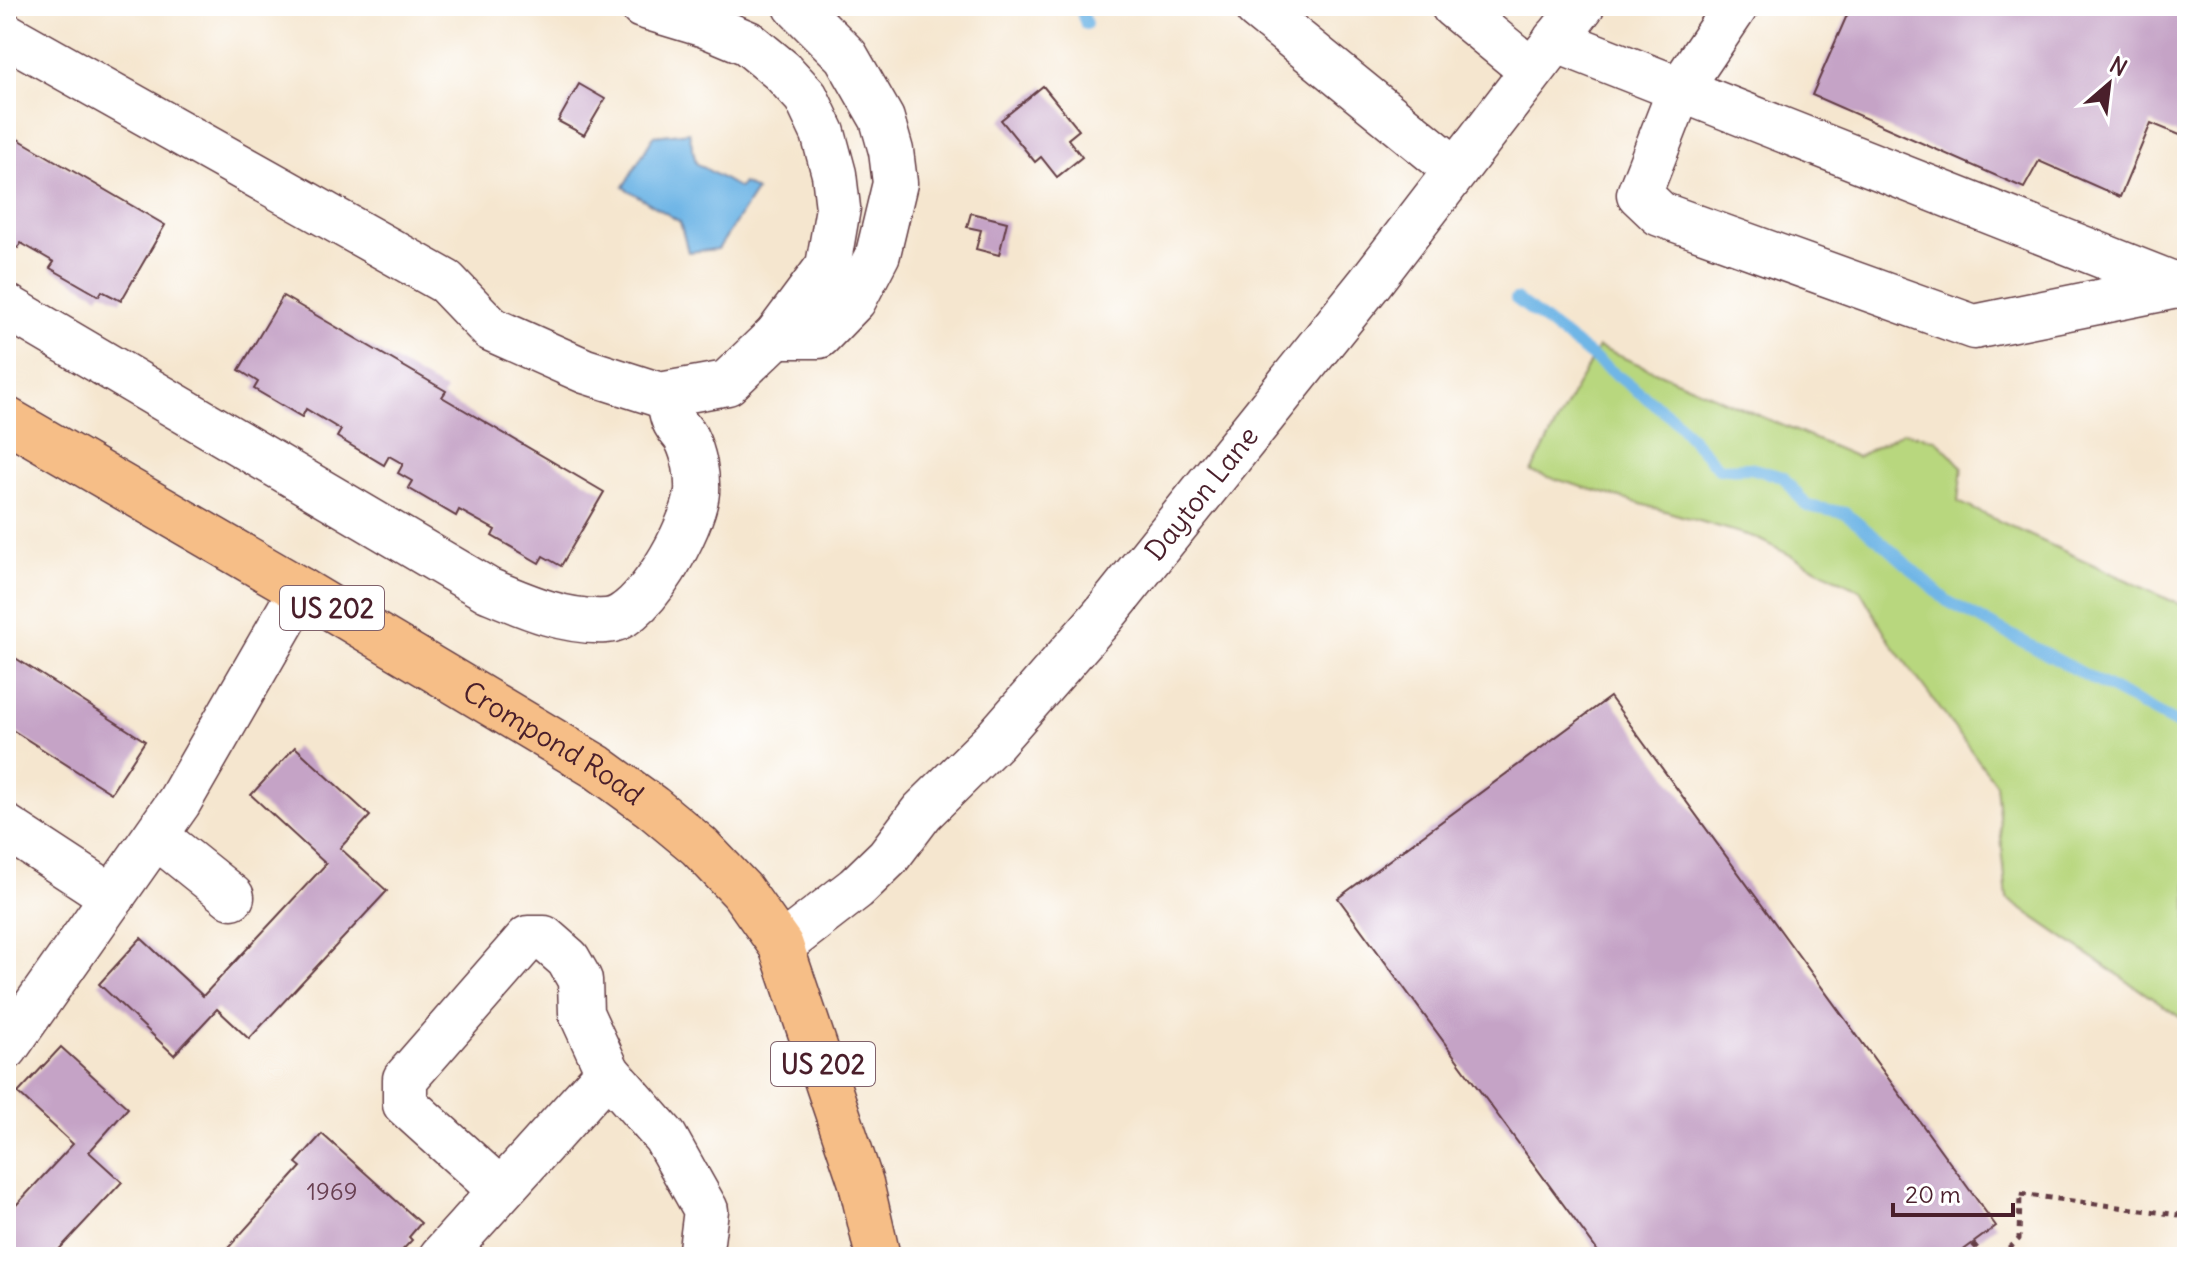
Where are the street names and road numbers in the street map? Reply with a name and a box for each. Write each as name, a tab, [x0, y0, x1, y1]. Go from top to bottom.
street label: Dayton Lane	[1137, 419, 1266, 568]
road number: US 202	[280, 586, 384, 630]
street label: Crompond Road	[456, 673, 651, 813]
road number: US 202	[771, 1042, 875, 1086]

